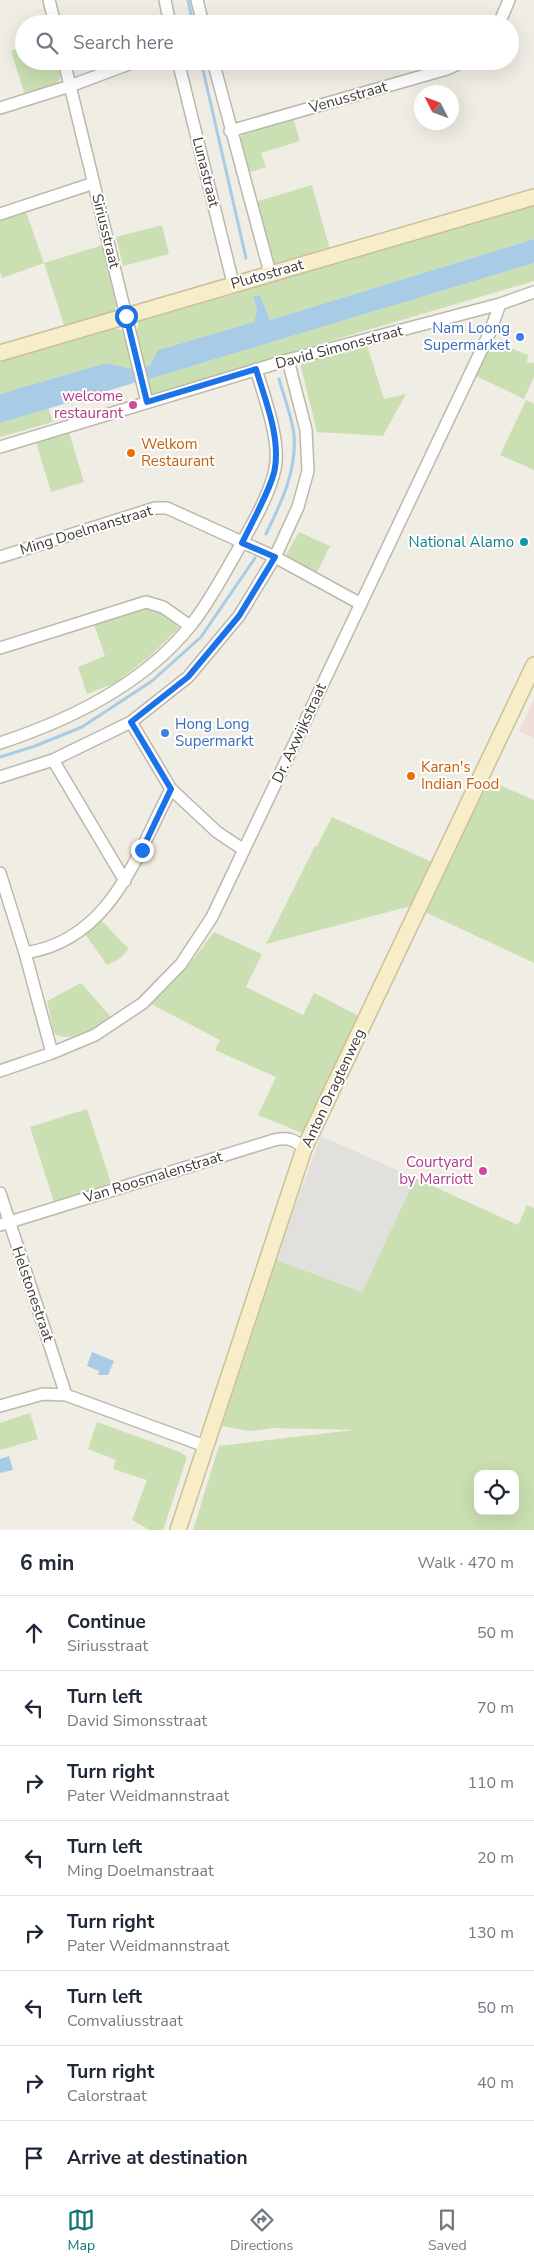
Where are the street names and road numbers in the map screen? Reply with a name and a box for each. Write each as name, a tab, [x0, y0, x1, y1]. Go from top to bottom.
street label: Venusstraat	[306, 76, 390, 118]
street label: Lunastraat	[188, 135, 225, 210]
street label: Siriusstraat	[87, 192, 125, 271]
street label: Plutostraat	[228, 254, 306, 294]
street label: David Simonsstraat	[273, 320, 406, 374]
street label: Ming Doelmanstraat	[17, 500, 155, 560]
street label: Dr. Axwijkstraat	[267, 679, 331, 786]
street label: Anton Dragtenweg	[297, 1025, 369, 1151]
street label: Van Roosmalenstraat	[80, 1146, 226, 1208]
street label: Helstonestraat	[7, 1244, 59, 1345]

